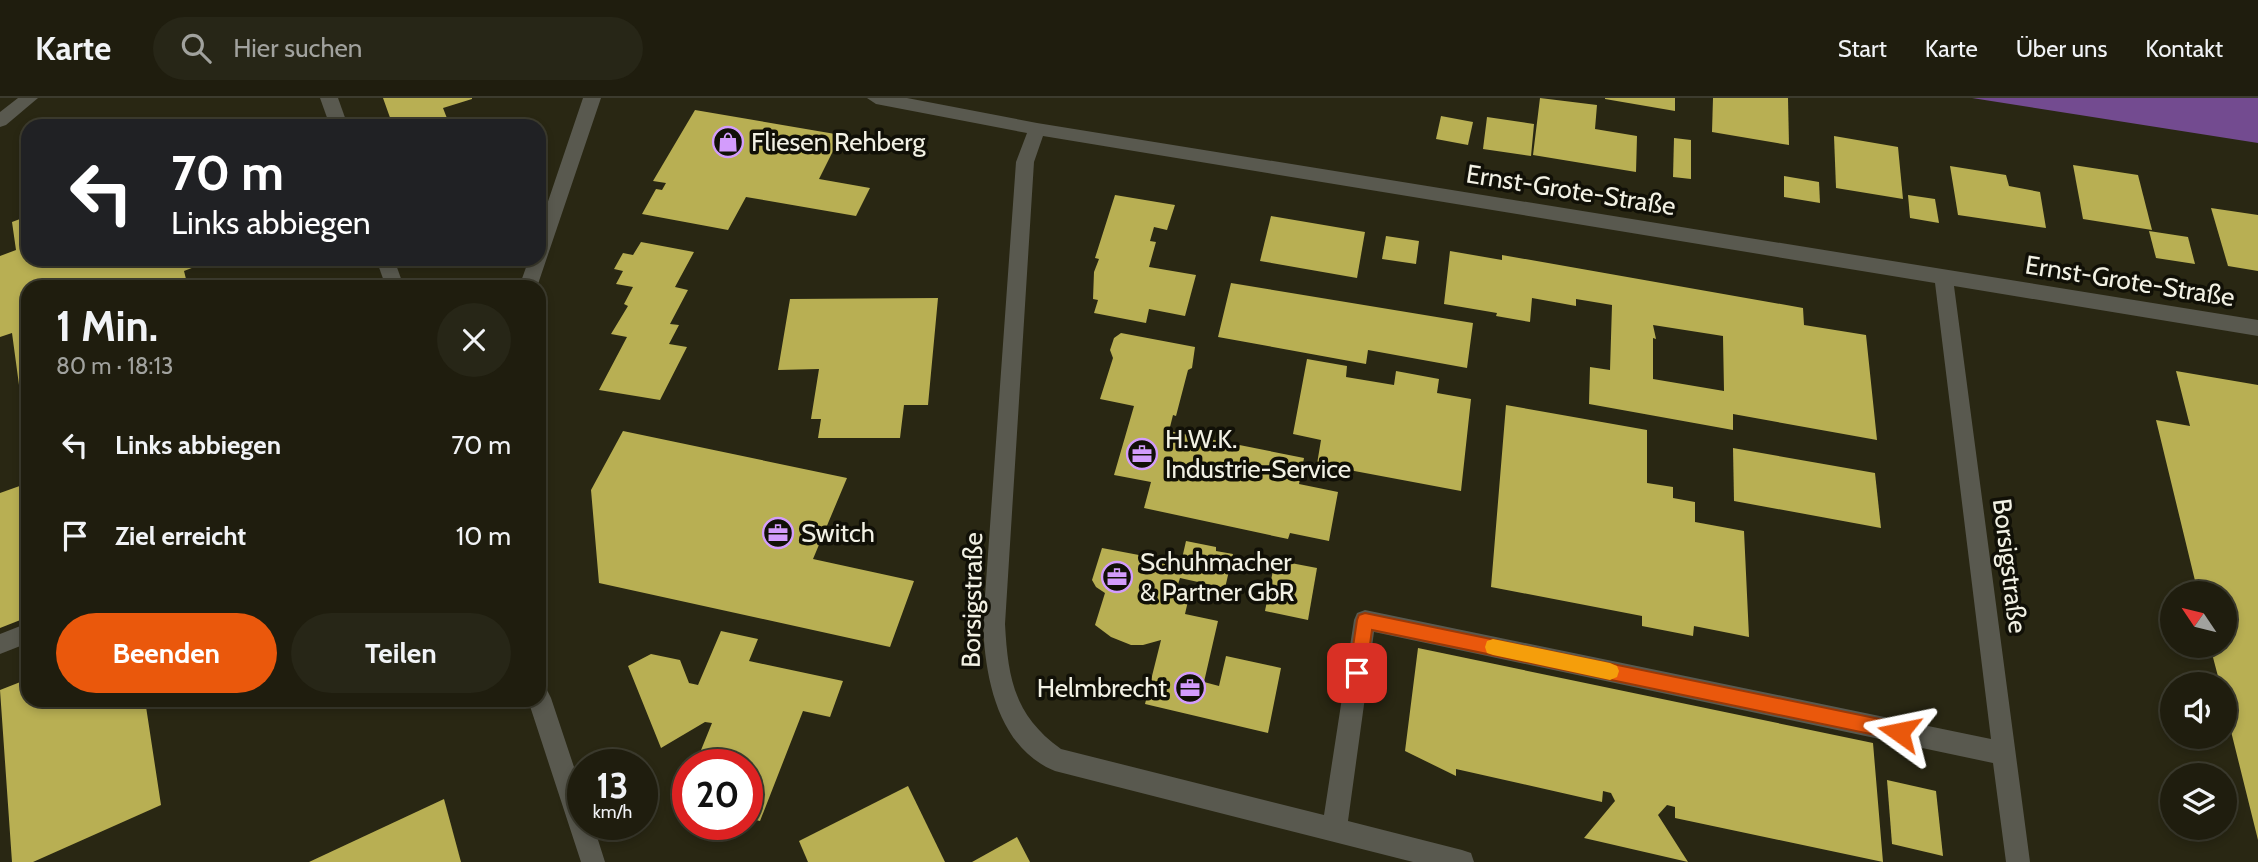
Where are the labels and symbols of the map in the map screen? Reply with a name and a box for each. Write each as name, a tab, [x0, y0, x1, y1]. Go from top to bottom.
shop icon: Fliesen Rehberg	[711, 125, 745, 159]
place label: Fliesen Rehberg	[751, 126, 926, 158]
street label: Ernst-Grote-Straße	[1464, 158, 1678, 222]
street label: Ernst-Grote-Straße	[2023, 249, 2237, 313]
place label: H.W.K. Industrie-Service	[1165, 423, 1351, 485]
office icon: H.W.K. Industrie-Service	[1125, 437, 1159, 471]
street label: Borsigstraße	[1986, 497, 2034, 635]
office icon: Switch	[761, 516, 795, 550]
place label: Switch	[801, 517, 875, 549]
street label: Borsigstraße	[955, 532, 989, 668]
place label: Schuhmacher & Partner GbR	[1140, 546, 1295, 608]
office icon: Schuhmacher & Partner GbR	[1100, 560, 1134, 594]
north arrow	[2160, 581, 2236, 658]
pin	[1327, 643, 1387, 703]
office icon: Helmbrecht	[1173, 671, 1207, 705]
place label: Helmbrecht	[1037, 672, 1167, 704]
position arrow	[1862, 695, 1936, 769]
speed limit sign: 20	[672, 749, 763, 840]

